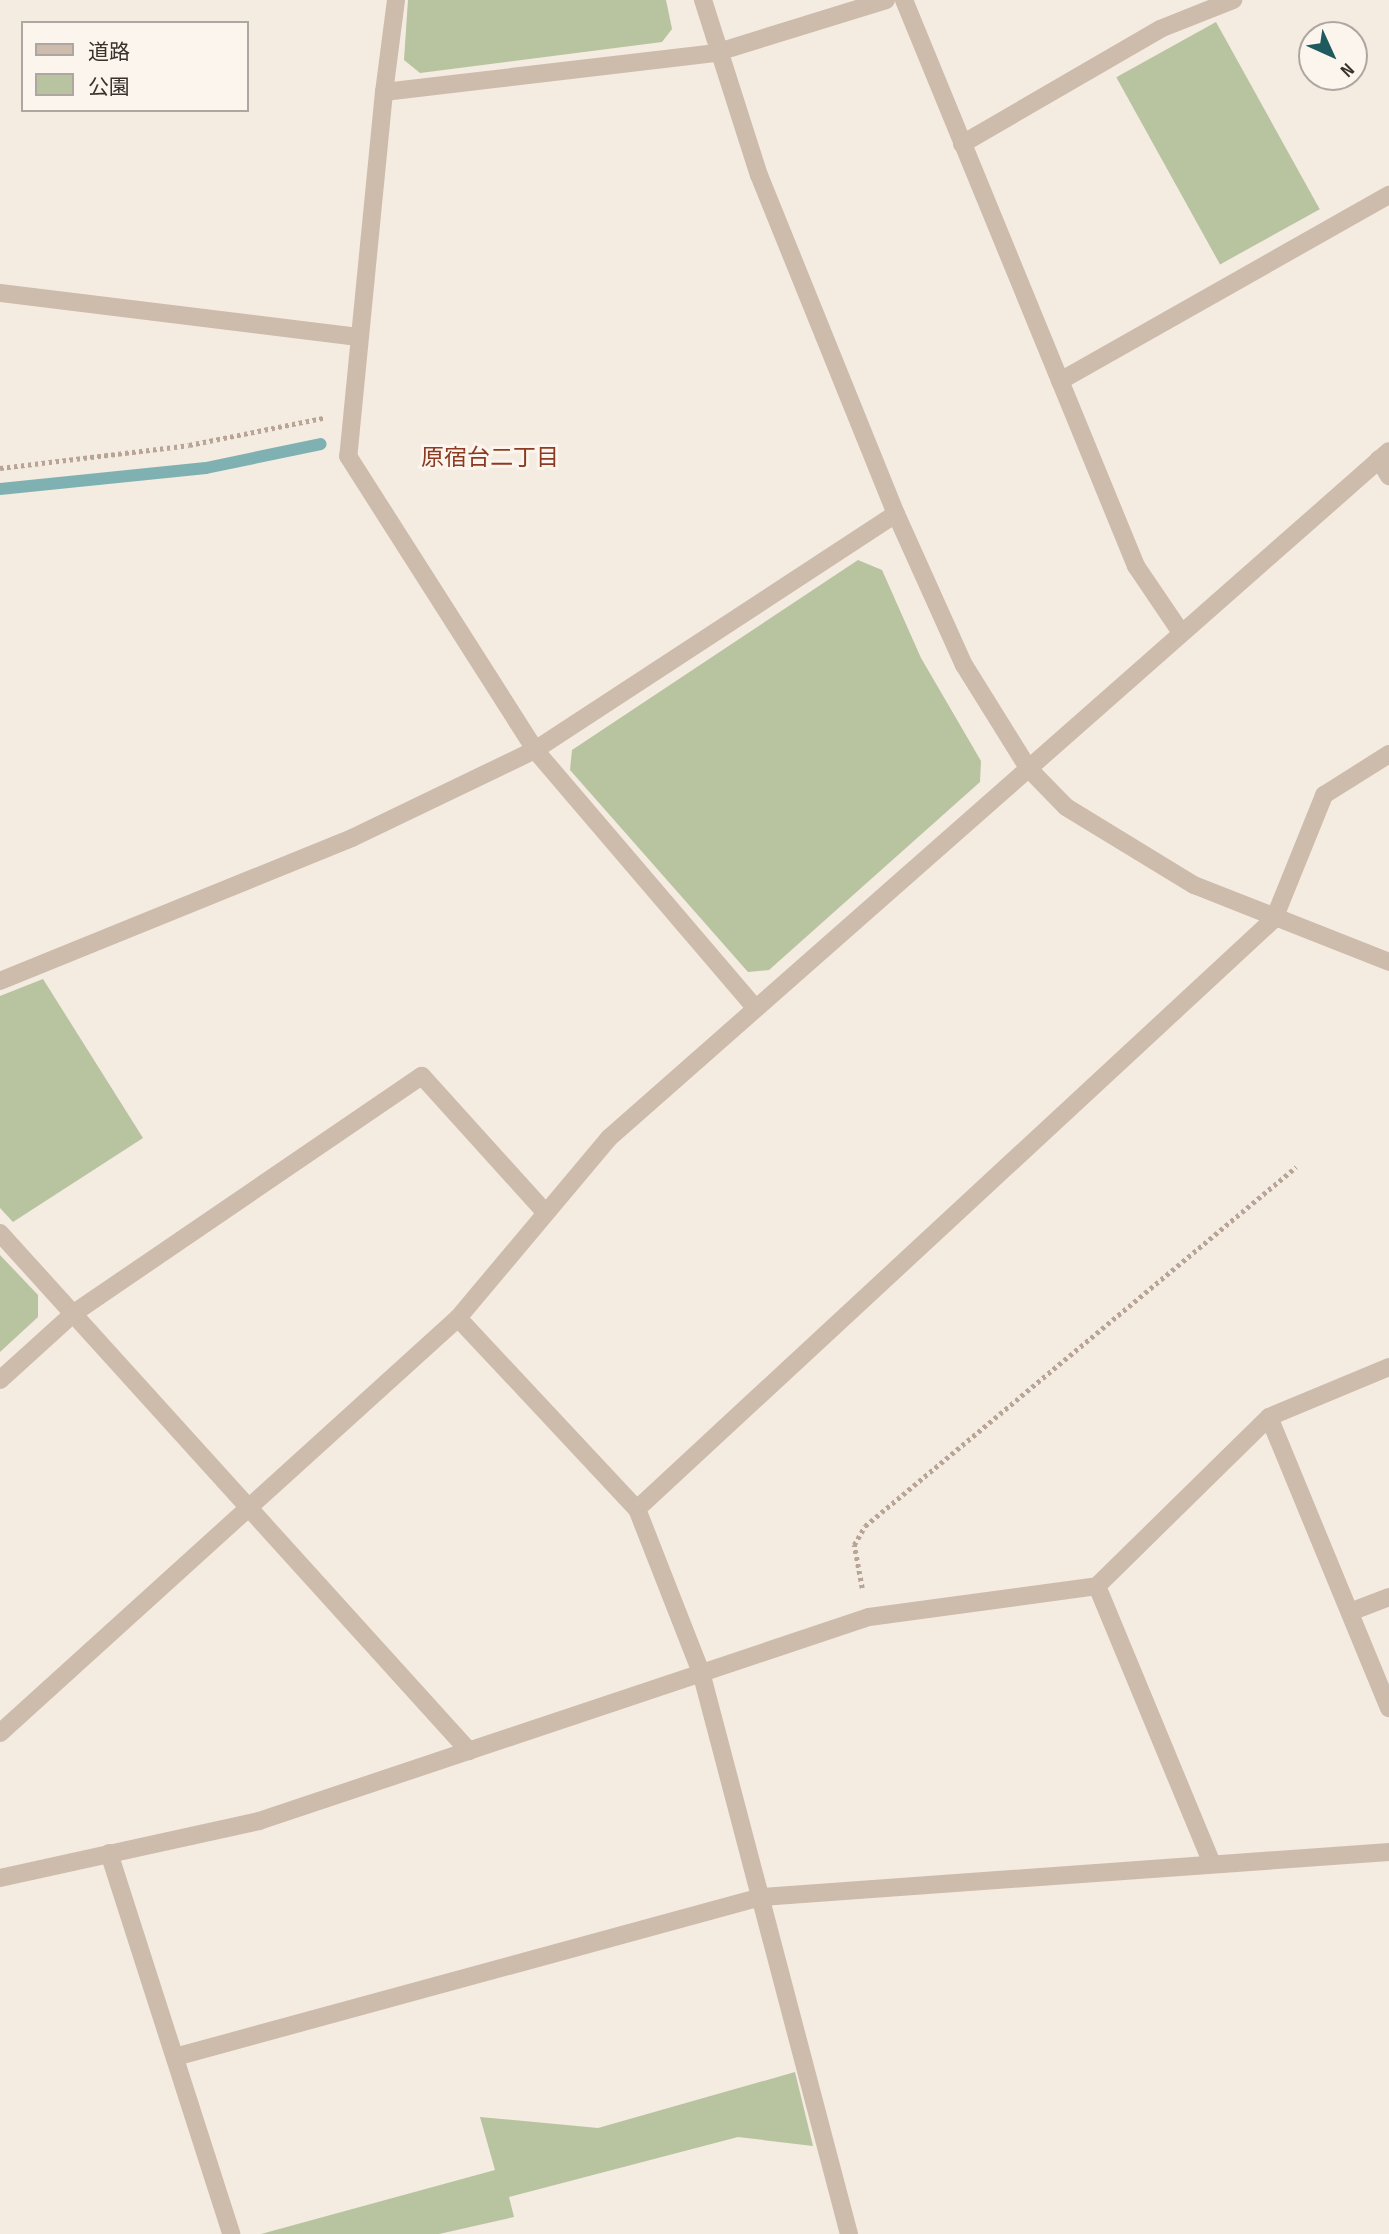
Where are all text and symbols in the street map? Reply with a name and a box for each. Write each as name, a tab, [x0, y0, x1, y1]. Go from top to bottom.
legend	[21, 21, 248, 112]
north arrow	[1298, 21, 1368, 91]
text: 道路	[88, 40, 130, 65]
text: N	[1335, 58, 1359, 82]
text: 公園	[88, 75, 130, 100]
district label: 原宿台二丁目	[421, 444, 559, 472]

